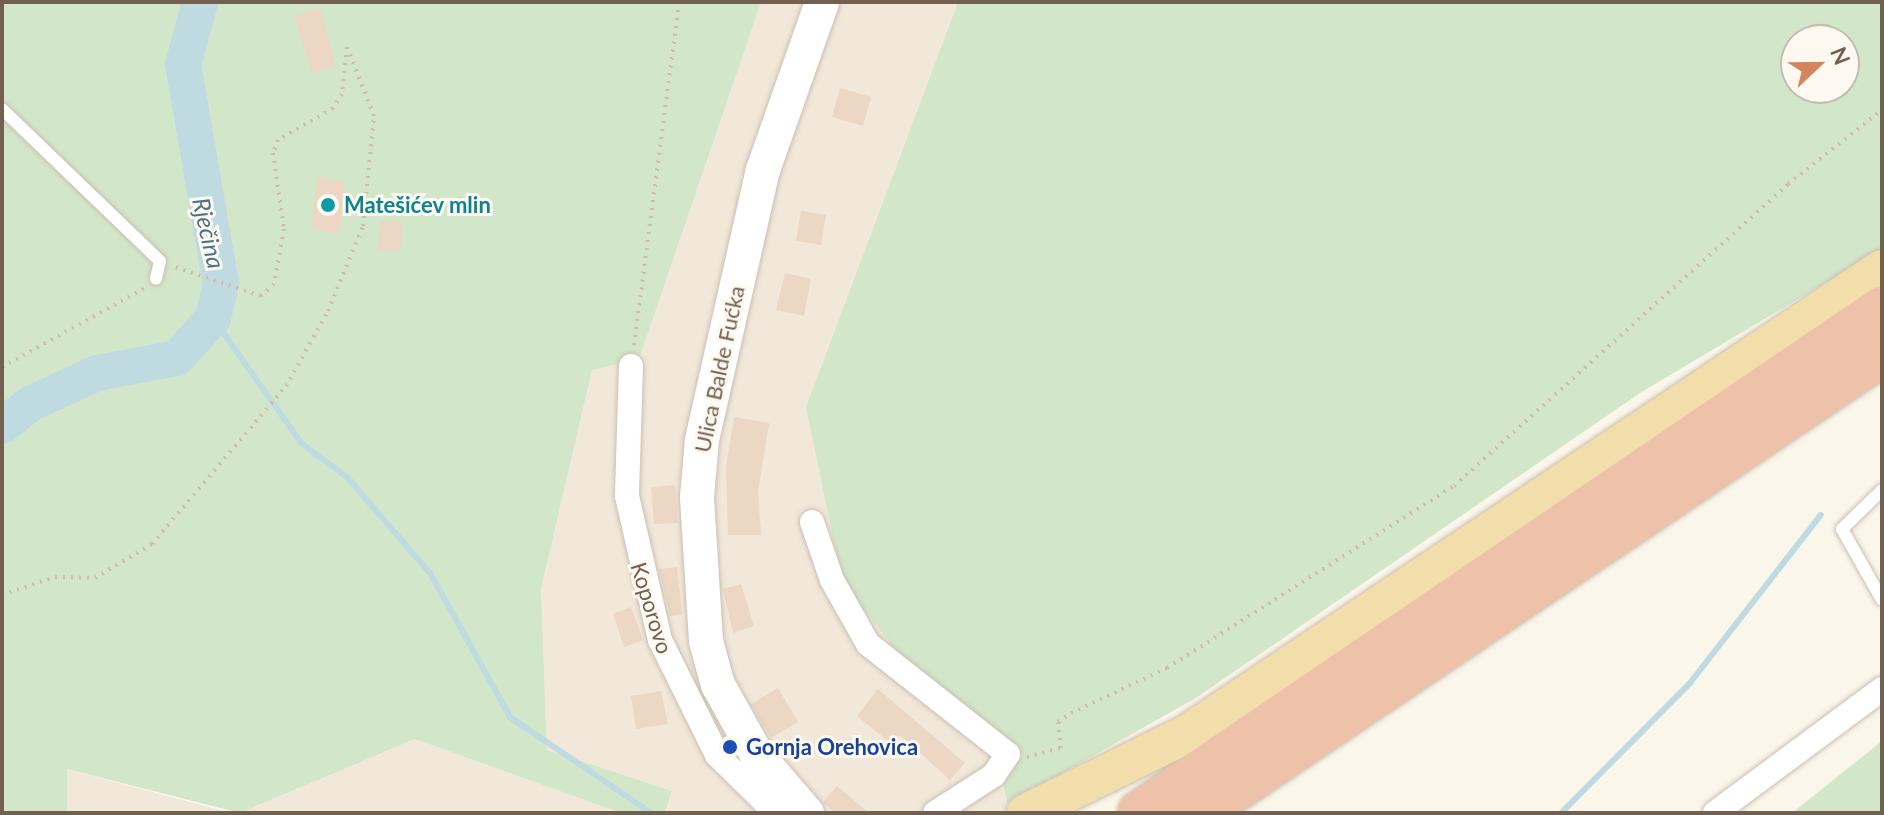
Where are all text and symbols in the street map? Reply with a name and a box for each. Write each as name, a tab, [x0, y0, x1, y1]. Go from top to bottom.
north arrow	[1780, 24, 1860, 104]
text: N	[1825, 43, 1857, 68]
place label: Matešićev mlin	[344, 192, 491, 218]
water label: Rječina	[187, 195, 231, 271]
marker: Matešićev mlin	[319, 196, 337, 214]
street label: Ulica Balde Fućka	[688, 283, 750, 455]
street label: Koporovo	[626, 559, 678, 657]
place label: Gornja Orehovica	[746, 734, 918, 760]
marker: Gornja Orehovica	[721, 738, 739, 756]

